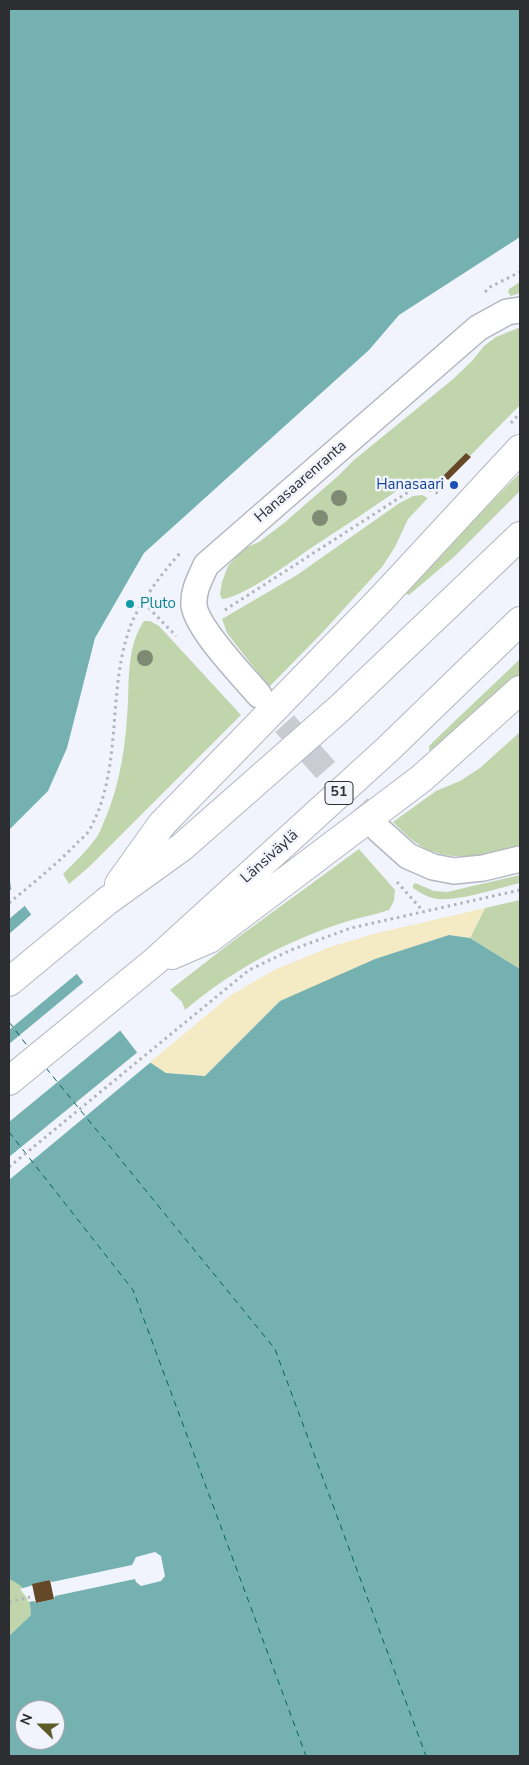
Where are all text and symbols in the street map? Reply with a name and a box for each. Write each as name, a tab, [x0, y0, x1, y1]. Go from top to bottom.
street label: Hanasaarenranta	[251, 437, 351, 527]
place label: Hanasaari	[376, 476, 444, 494]
marker: Hanasaari	[448, 479, 460, 491]
place label: Pluto	[140, 595, 176, 613]
marker: Pluto	[124, 598, 136, 610]
road number: 51	[325, 781, 353, 804]
street label: Länsiväylä	[238, 827, 302, 887]
north arrow	[15, 1700, 65, 1750]
text: N	[16, 1711, 37, 1728]

